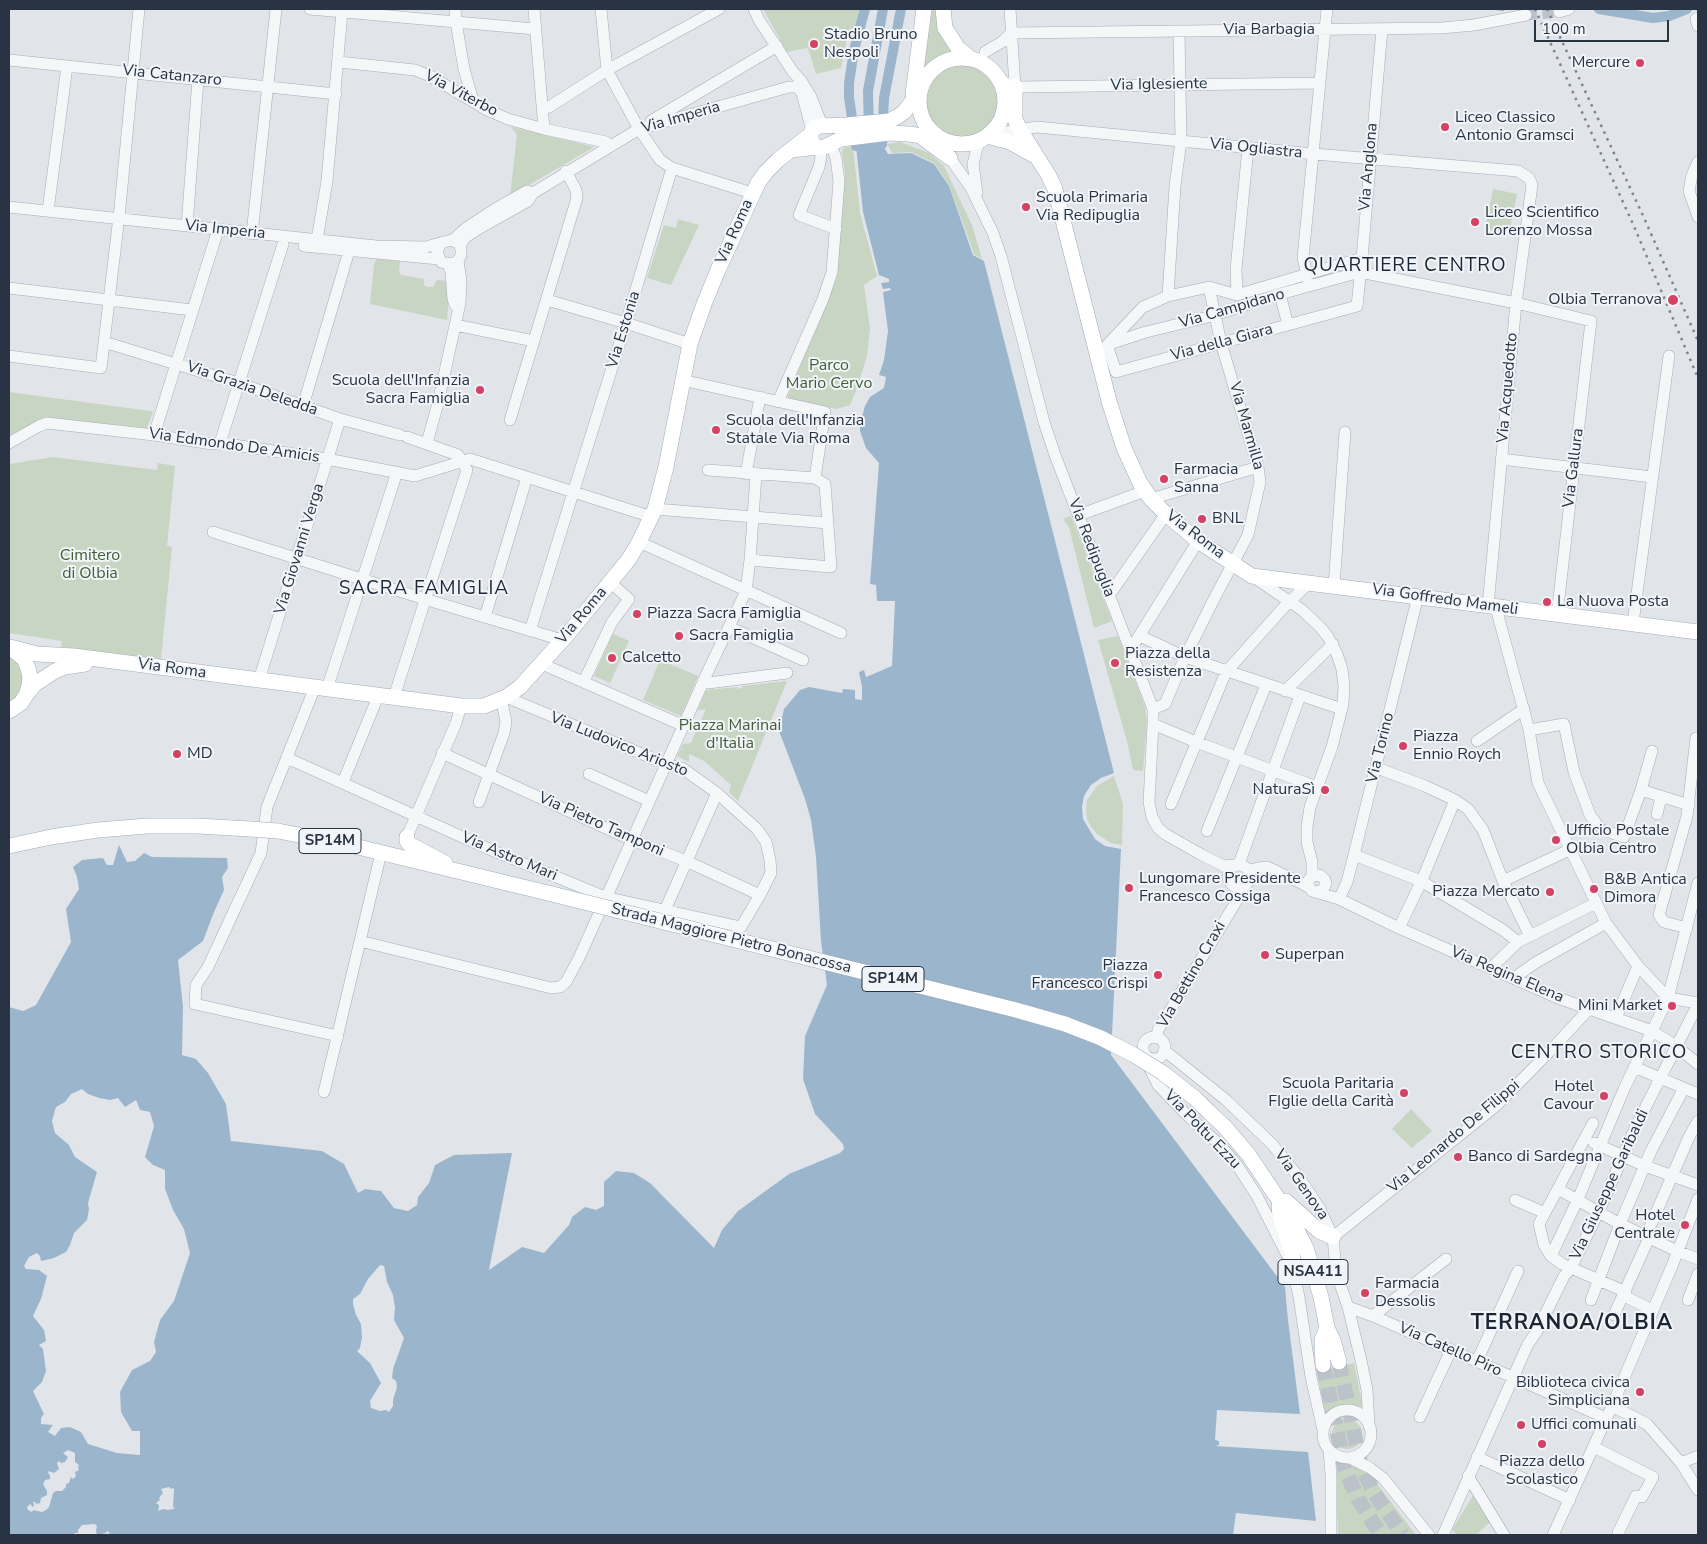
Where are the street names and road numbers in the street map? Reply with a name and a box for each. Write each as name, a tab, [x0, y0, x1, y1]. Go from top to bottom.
street label: Via Barbagia	[1223, 20, 1315, 40]
street label: Via Catanzaro	[121, 61, 223, 91]
street label: Via Viterbo	[421, 67, 501, 121]
street label: Via Iglesiente	[1110, 75, 1208, 95]
street label: Via Imperia	[639, 98, 723, 138]
street label: Via Anglona	[1356, 122, 1382, 212]
street label: Via Ogliastra	[1209, 135, 1303, 163]
street label: Via Roma	[712, 197, 758, 267]
street label: Via Imperia	[184, 216, 266, 244]
street label: Via Campidano	[1177, 285, 1287, 333]
street label: Via Estonia	[603, 289, 645, 371]
street label: Via della Giara	[1169, 320, 1275, 366]
street label: Via Acquedotto	[1494, 332, 1522, 444]
street label: Via Grazia Deledda	[184, 358, 320, 420]
street label: Via Marmilla	[1224, 380, 1268, 472]
street label: Via Edmondo De Amicis	[147, 425, 321, 467]
street label: Via Gallura	[1560, 427, 1588, 509]
street label: Via Giovanni Verga	[271, 481, 329, 617]
street label: Via Redipuglia	[1063, 496, 1119, 600]
street label: Via Roma	[1162, 507, 1228, 563]
street label: Via Goffredo Mameli	[1371, 580, 1519, 620]
street label: Via Roma	[552, 583, 612, 649]
street label: Via Roma	[137, 655, 207, 683]
street label: Via Ludovico Ariosto	[547, 709, 691, 781]
street label: Via Torino	[1363, 711, 1399, 785]
street label: Via Pietro Tamponi	[535, 789, 667, 861]
road number: SP14M	[299, 828, 361, 854]
street label: Via Astro Mari	[458, 828, 560, 886]
street label: Strada Maggiore Pietro Bonacossa	[609, 900, 853, 978]
street label: Via Bettino Craxi	[1154, 918, 1230, 1032]
street label: Via Regina Elena	[1447, 942, 1567, 1008]
road number: SP14M	[862, 966, 924, 992]
street label: Via Leonardo De Filippi	[1384, 1076, 1524, 1198]
street label: Via Poltu Ezzu	[1160, 1087, 1244, 1173]
street label: Via Giuseppe Garibaldi	[1567, 1107, 1653, 1263]
street label: Via Genova	[1270, 1146, 1332, 1224]
road number: NSA411	[1278, 1260, 1348, 1284]
street label: Via Catello Piro	[1395, 1319, 1505, 1381]

